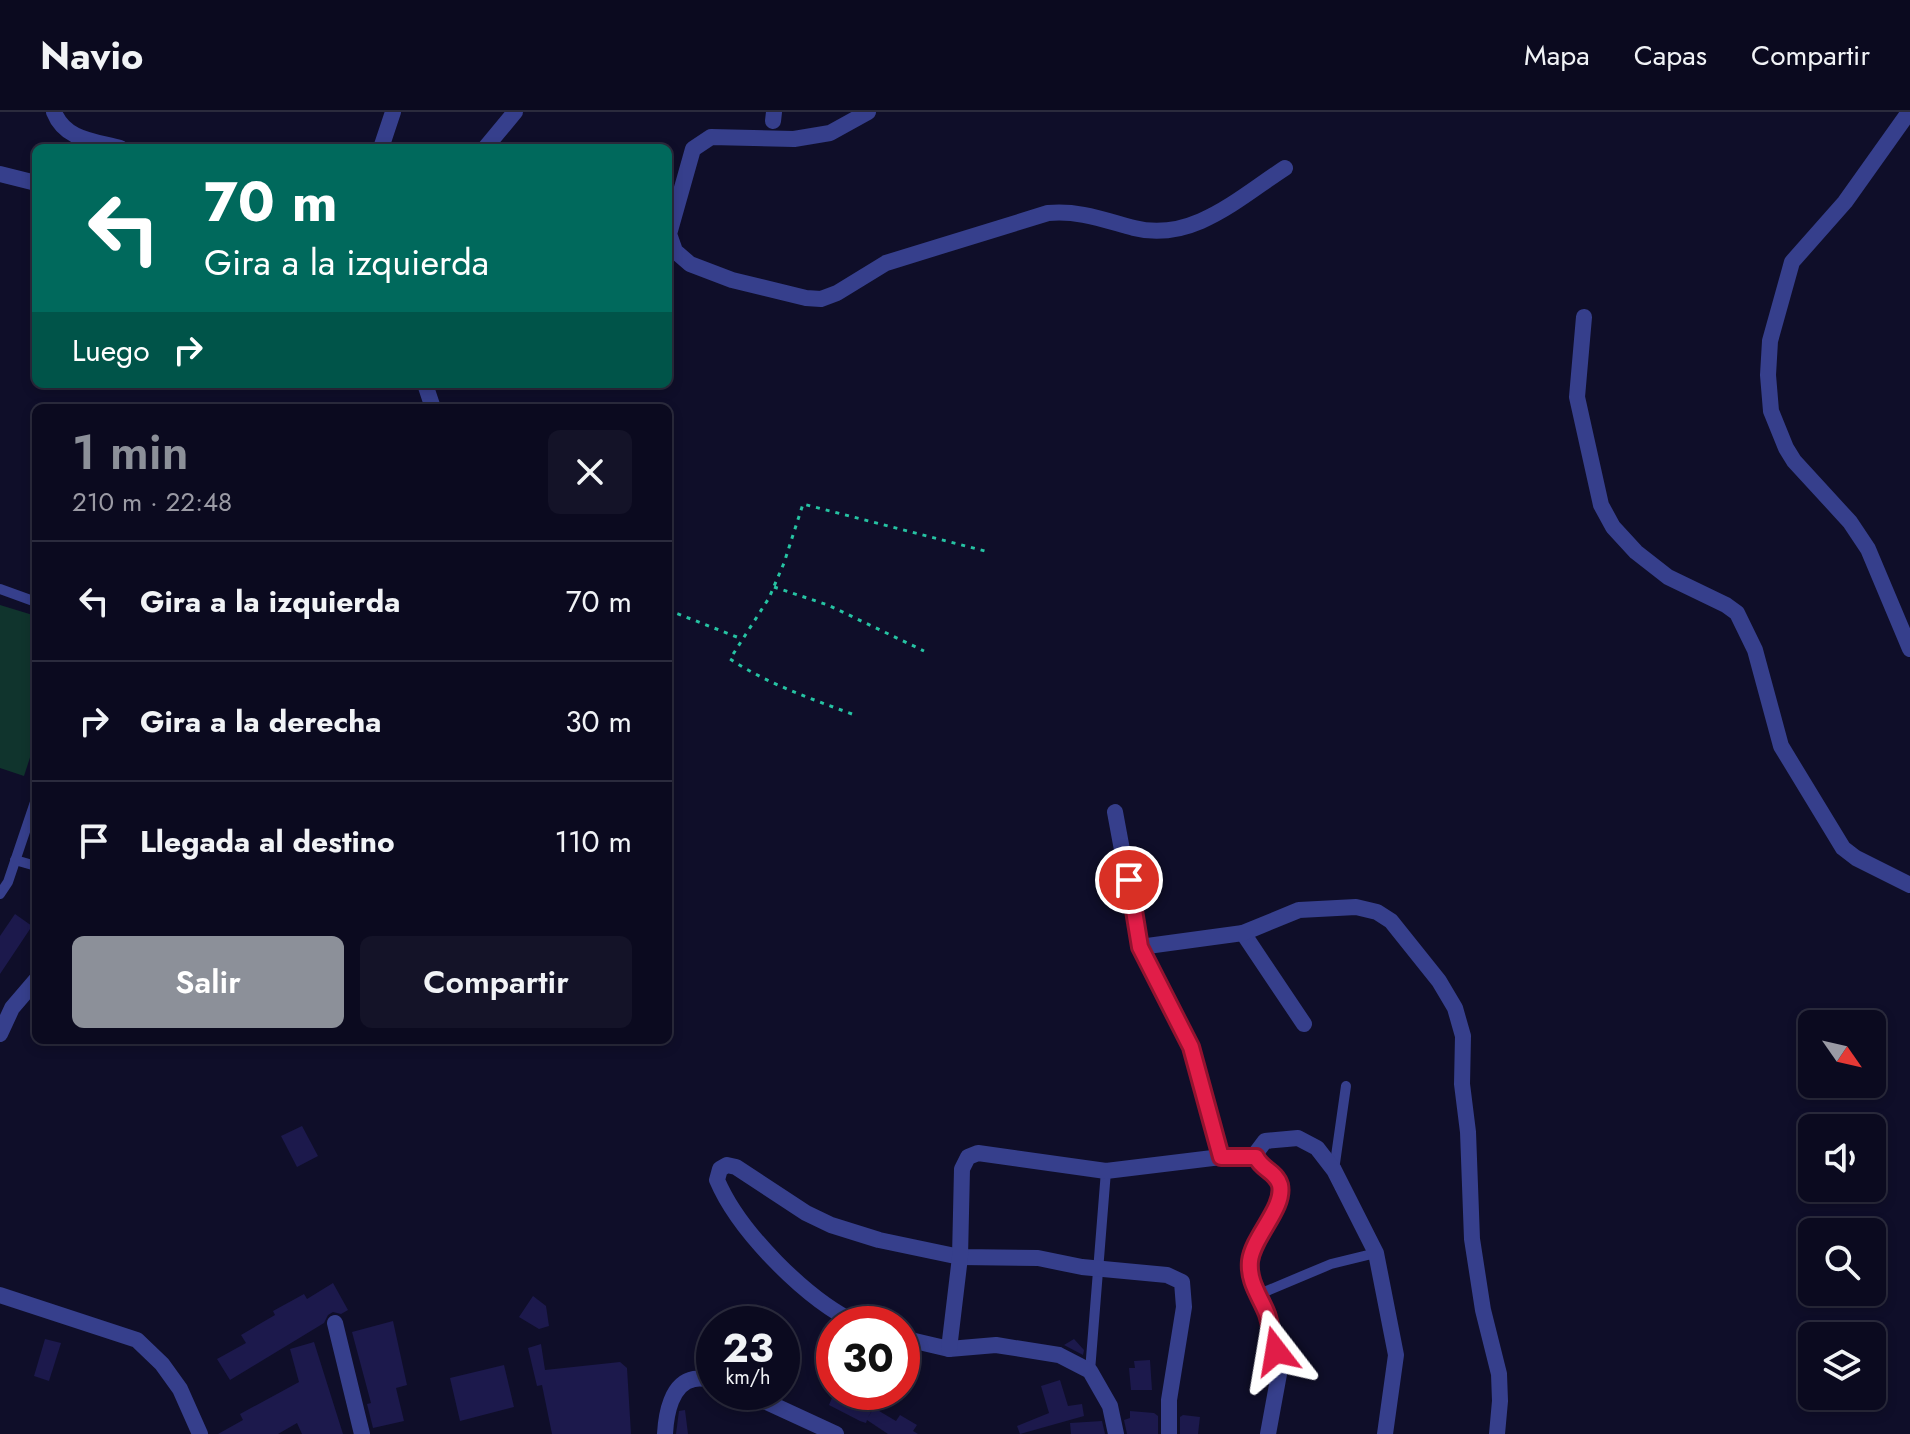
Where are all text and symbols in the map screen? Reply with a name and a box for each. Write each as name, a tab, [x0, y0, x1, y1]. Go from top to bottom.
text: Navio	[40, 28, 143, 83]
text: Mapa	[1524, 35, 1590, 76]
text: Capas	[1634, 35, 1707, 76]
text: Compartir	[1751, 35, 1870, 76]
text: 70 m	[204, 161, 338, 242]
icon: left	[72, 176, 176, 280]
text: Gira a la izquierda	[204, 236, 489, 288]
icon: right	[166, 328, 210, 372]
text: Luego	[72, 329, 150, 372]
text: 1 min	[72, 418, 189, 487]
button: close	[548, 430, 632, 514]
text: 210 m · 22:48	[72, 483, 232, 521]
icon: left	[72, 579, 116, 623]
text: Gira a la izquierda	[140, 580, 400, 623]
text: 70 m	[566, 580, 632, 623]
icon: right	[72, 699, 116, 743]
text: Gira a la derecha	[140, 700, 381, 743]
text: 30 m	[565, 700, 632, 743]
icon: arrive	[72, 819, 116, 863]
text: Llegada al destino	[140, 820, 395, 863]
text: 110 m	[555, 820, 632, 863]
pin	[1095, 846, 1163, 914]
icon: arrive	[1107, 858, 1151, 902]
button: Salir	[72, 936, 344, 1028]
button: Compartir	[360, 936, 632, 1028]
north arrow	[1798, 1010, 1886, 1098]
map controls	[1798, 1010, 1886, 1410]
button: sound	[1798, 1114, 1886, 1202]
button: search	[1798, 1218, 1886, 1306]
speed limit sign: 30	[816, 1306, 920, 1410]
position arrow	[1234, 1309, 1318, 1393]
text: 23	[722, 1319, 774, 1377]
button: layers	[1798, 1322, 1886, 1410]
text: km/h	[725, 1363, 771, 1392]

